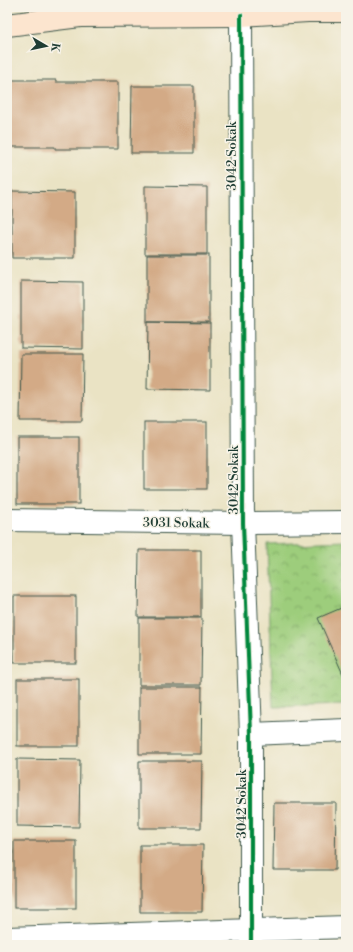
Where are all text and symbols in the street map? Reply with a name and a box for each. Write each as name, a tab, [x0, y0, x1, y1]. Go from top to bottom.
north arrow	[26, 26, 66, 66]
text: K	[47, 42, 63, 54]
street label: 3042 Sokak	[224, 120, 240, 190]
street label: 3042 Sokak	[226, 444, 242, 514]
street label: 3031 Sokak	[143, 514, 210, 532]
street label: 3042 Sokak	[234, 768, 250, 838]

